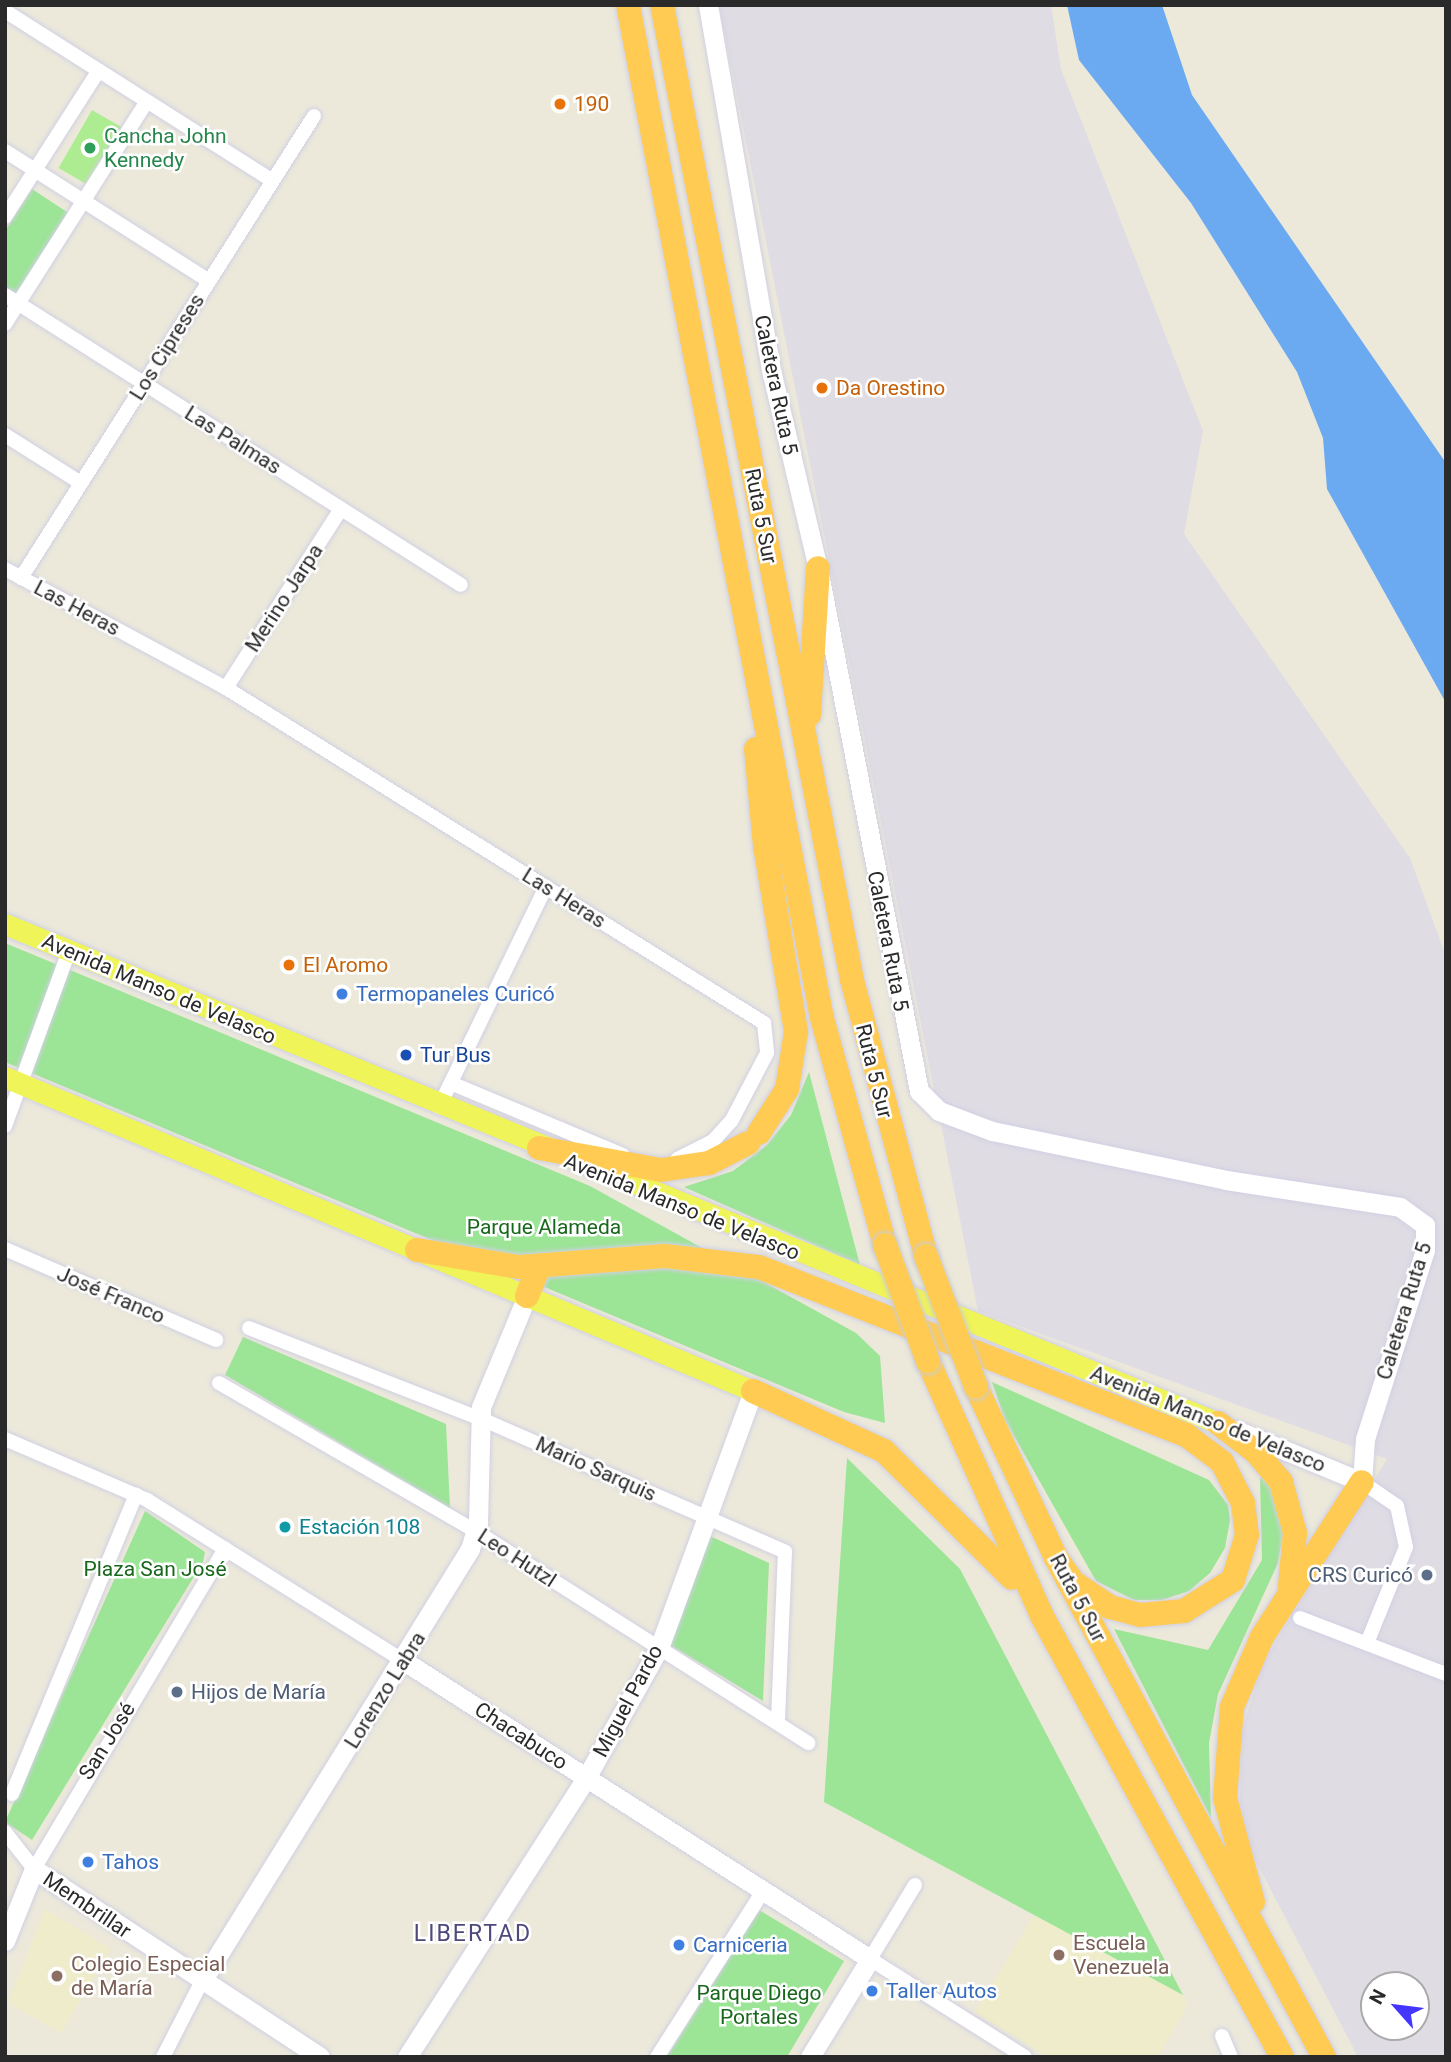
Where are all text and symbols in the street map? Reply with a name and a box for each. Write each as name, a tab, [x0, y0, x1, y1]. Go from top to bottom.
place label: 190	[574, 91, 609, 117]
marker: 190	[552, 96, 568, 112]
place label: Cancha John Kennedy	[104, 123, 227, 173]
marker: Cancha John Kennedy	[82, 140, 98, 156]
street label: Los Cipreses	[124, 289, 210, 405]
street label: Caletera Ruta 5	[749, 313, 803, 457]
place label: Da Orestino	[836, 375, 945, 401]
marker: Da Orestino	[814, 380, 830, 396]
street label: Las Palmas	[180, 400, 286, 480]
street label: Ruta 5 Sur	[739, 466, 783, 566]
street label: Merino Jarpa	[240, 539, 328, 657]
street label: Las Heras	[30, 575, 124, 641]
street label: Las Heras	[518, 862, 610, 934]
street label: Caletera Ruta 5	[862, 869, 914, 1013]
street label: Avenida Manso de Velasco	[38, 928, 280, 1050]
place label: El Aromo	[303, 952, 388, 978]
marker: El Aromo	[281, 957, 297, 973]
place label: Termopaneles Curicó	[356, 981, 555, 1007]
marker: Termopaneles Curicó	[334, 986, 350, 1002]
street label: Ruta 5 Sur	[850, 1021, 898, 1121]
place label: Tur Bus	[420, 1042, 491, 1068]
marker: Tur Bus	[398, 1047, 414, 1063]
street label: Avenida Manso de Velasco	[561, 1148, 803, 1266]
park label: Parque Alameda	[467, 1214, 621, 1240]
street label: Caletera Ruta 5	[1371, 1239, 1437, 1383]
street label: José Franco	[53, 1261, 169, 1329]
street label: Avenida Manso de Velasco	[1087, 1360, 1329, 1478]
street label: Mario Sarquis	[532, 1431, 660, 1507]
place label: Estación 108	[299, 1514, 420, 1540]
marker: Estación 108	[277, 1519, 293, 1535]
street label: Leo Hutzl	[473, 1523, 561, 1593]
street label: Ruta 5 Sur	[1044, 1550, 1112, 1646]
park label: Plaza San José	[83, 1556, 227, 1582]
place label: CRS Curicó	[1308, 1562, 1413, 1588]
marker: CRS Curicó	[1419, 1567, 1435, 1583]
street label: Lorenzo Labra	[339, 1627, 431, 1753]
street label: Miguel Pardo	[588, 1641, 668, 1761]
place label: Hijos de María	[191, 1679, 326, 1705]
marker: Hijos de María	[169, 1684, 185, 1700]
street label: Chacabuco	[470, 1697, 572, 1775]
street label: San José	[73, 1698, 141, 1784]
place label: Tahos	[102, 1849, 159, 1875]
marker: Tahos	[80, 1854, 96, 1870]
street label: Membrillar	[38, 1866, 136, 1944]
district label: LIBERTAD	[415, 1920, 531, 1948]
place label: Escuela Venezuela	[1073, 1930, 1169, 1980]
place label: Carniceria	[693, 1932, 788, 1958]
marker: Carniceria	[671, 1937, 687, 1953]
marker: Escuela Venezuela	[1051, 1947, 1067, 1963]
place label: Colegio Especial de María	[71, 1951, 225, 2001]
marker: Colegio Especial de María	[49, 1968, 65, 1984]
north arrow	[1360, 1971, 1430, 2041]
place label: Taller Autos	[886, 1978, 997, 2004]
park label: Parque Diego Portales	[696, 1980, 822, 2030]
marker: Taller Autos	[864, 1983, 880, 1999]
text: N	[1364, 1986, 1391, 2008]

